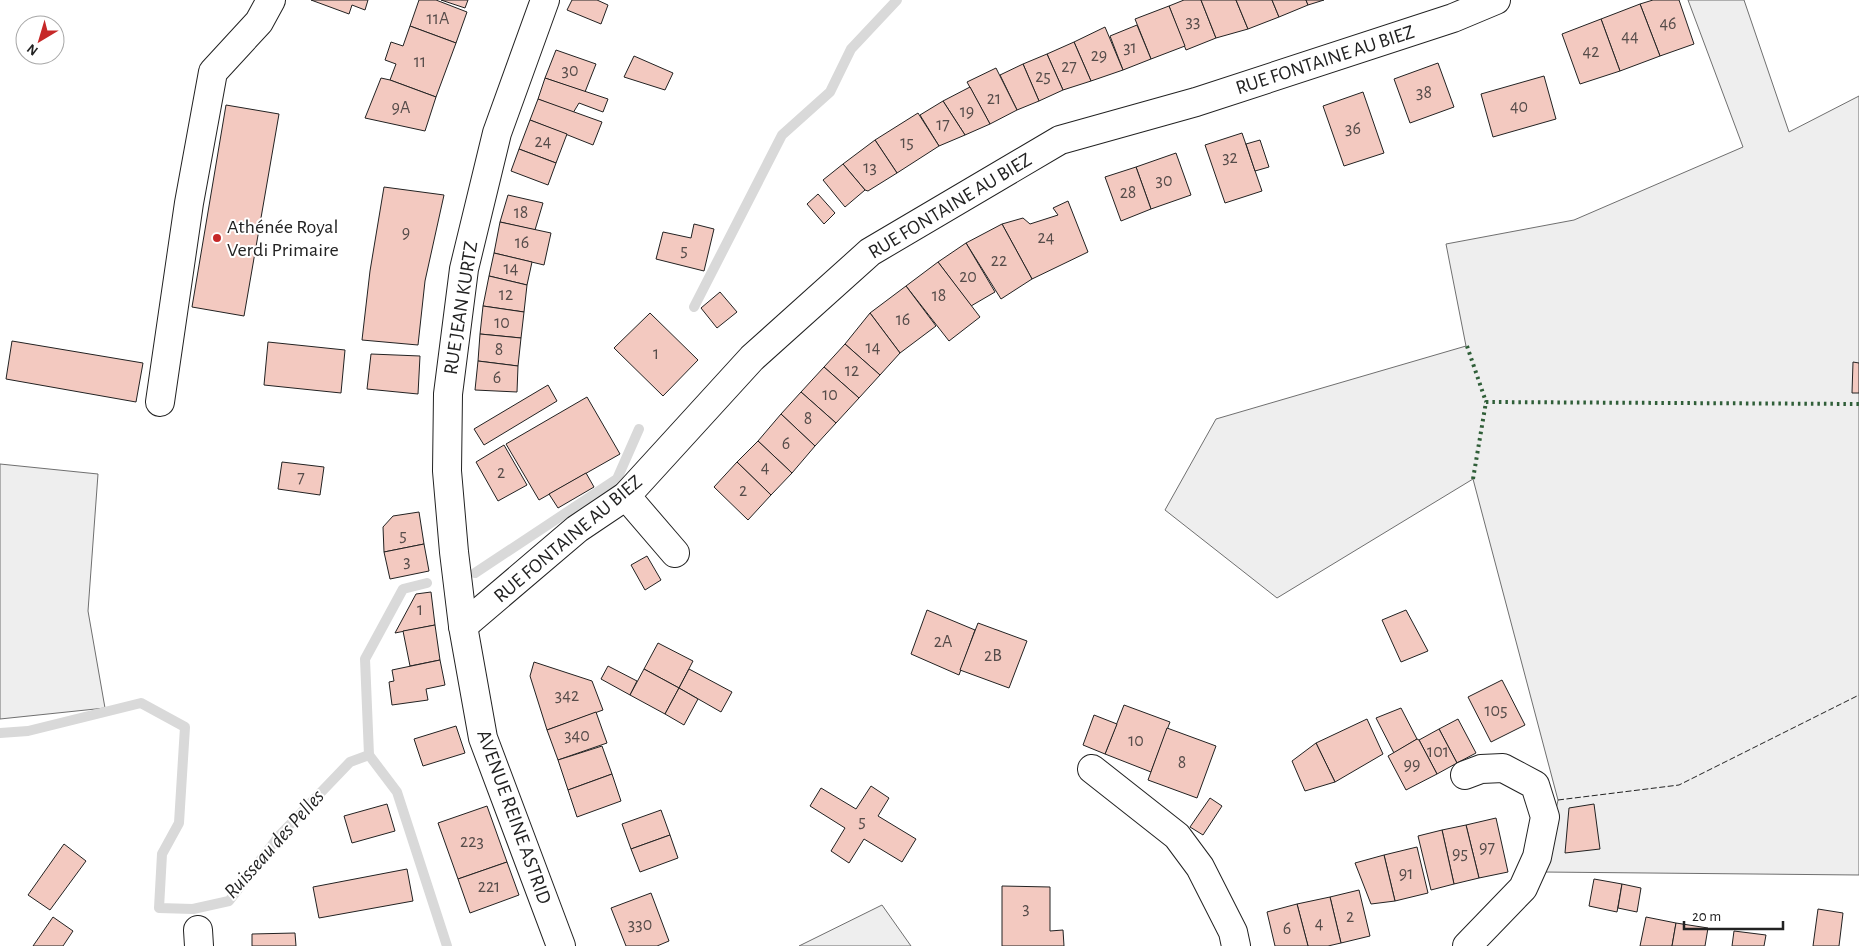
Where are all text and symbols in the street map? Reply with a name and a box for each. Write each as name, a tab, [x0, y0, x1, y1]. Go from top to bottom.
house number: 11A	[427, 10, 450, 28]
house number: 33	[1186, 13, 1200, 31]
north arrow	[15, 15, 65, 65]
house number: 46	[1659, 15, 1677, 33]
street label: RUE FONTAINE AU BIEZ	[1233, 22, 1417, 98]
house number: 44	[1621, 28, 1639, 46]
house number: 31	[1123, 39, 1137, 57]
text: N	[24, 41, 41, 58]
house number: 42	[1583, 43, 1599, 61]
house number: 29	[1091, 47, 1107, 65]
house number: 11	[414, 53, 426, 71]
house number: 27	[1061, 58, 1077, 76]
house number: 30	[562, 62, 578, 80]
house number: 25	[1035, 68, 1051, 86]
house number: 38	[1416, 84, 1432, 102]
house number: 21	[987, 90, 1001, 108]
house number: 40	[1510, 98, 1528, 116]
house number: 9A	[392, 99, 411, 117]
house number: 19	[960, 103, 974, 121]
house number: 17	[936, 116, 950, 134]
house number: 36	[1345, 120, 1361, 138]
house number: 24	[535, 133, 552, 151]
house number: 15	[900, 134, 914, 152]
street label: RUE FONTAINE AU BIEZ	[865, 149, 1035, 263]
house number: 32	[1222, 149, 1238, 167]
house number: 13	[863, 159, 877, 177]
house number: 30	[1156, 172, 1172, 190]
house number: 28	[1120, 184, 1136, 202]
house number: 18	[514, 204, 528, 222]
place label: Athénée Royal Verdi Primaire	[227, 217, 339, 260]
house number: 9	[402, 224, 410, 242]
house number: 24	[1038, 229, 1055, 247]
marker: Athénée Royal Verdi Primaire	[211, 232, 223, 244]
house number: 16	[515, 234, 529, 252]
street label: RUE JEAN KURTZ	[441, 240, 481, 376]
house number: 5	[680, 242, 688, 260]
house number: 22	[991, 252, 1007, 270]
house number: 14	[504, 260, 519, 278]
house number: 20	[959, 268, 977, 286]
house number: 12	[499, 286, 513, 304]
house number: 18	[932, 287, 946, 305]
house number: 16	[896, 311, 910, 329]
house number: 10	[494, 314, 510, 332]
house number: 14	[866, 339, 881, 357]
house number: 8	[495, 341, 503, 359]
house number: 1	[653, 345, 659, 363]
house number: 12	[845, 362, 859, 380]
house number: 6	[493, 369, 501, 387]
house number: 10	[822, 386, 838, 404]
house number: 8	[804, 410, 812, 428]
house number: 6	[782, 435, 790, 453]
house number: 4	[761, 459, 770, 477]
house number: 2	[497, 464, 505, 482]
house number: 7	[297, 469, 305, 487]
street label: RUE FONTAINE AU BIEZ	[490, 471, 646, 607]
house number: 2	[739, 482, 747, 500]
house number: 5	[399, 527, 407, 545]
house number: 3	[403, 553, 411, 571]
house number: 1	[417, 601, 423, 619]
house number: 2A	[934, 633, 953, 651]
house number: 2B	[984, 647, 1002, 665]
house number: 342	[555, 687, 579, 705]
house number: 105	[1484, 702, 1508, 720]
street label: AVENUE REINE ASTRID	[473, 727, 555, 907]
house number: 340	[564, 727, 590, 745]
house number: 10	[1128, 732, 1144, 750]
house number: 101	[1427, 743, 1449, 761]
house number: 8	[1178, 754, 1186, 772]
house number: 99	[1404, 756, 1420, 774]
water label: Ruisseau des Pelles	[220, 785, 328, 902]
house number: 5	[858, 813, 866, 831]
house number: 223	[460, 833, 484, 851]
house number: 97	[1479, 839, 1495, 857]
house number: 95	[1452, 845, 1468, 863]
house number: 91	[1399, 865, 1413, 883]
house number: 221	[478, 878, 500, 896]
scale bar	[1684, 898, 1783, 930]
house number: 3	[1022, 900, 1030, 918]
house number: 2	[1346, 908, 1354, 926]
text: 20 m	[1692, 909, 1721, 924]
house number: 4	[1315, 915, 1324, 933]
house number: 330	[628, 916, 652, 934]
house number: 6	[1283, 920, 1291, 938]

